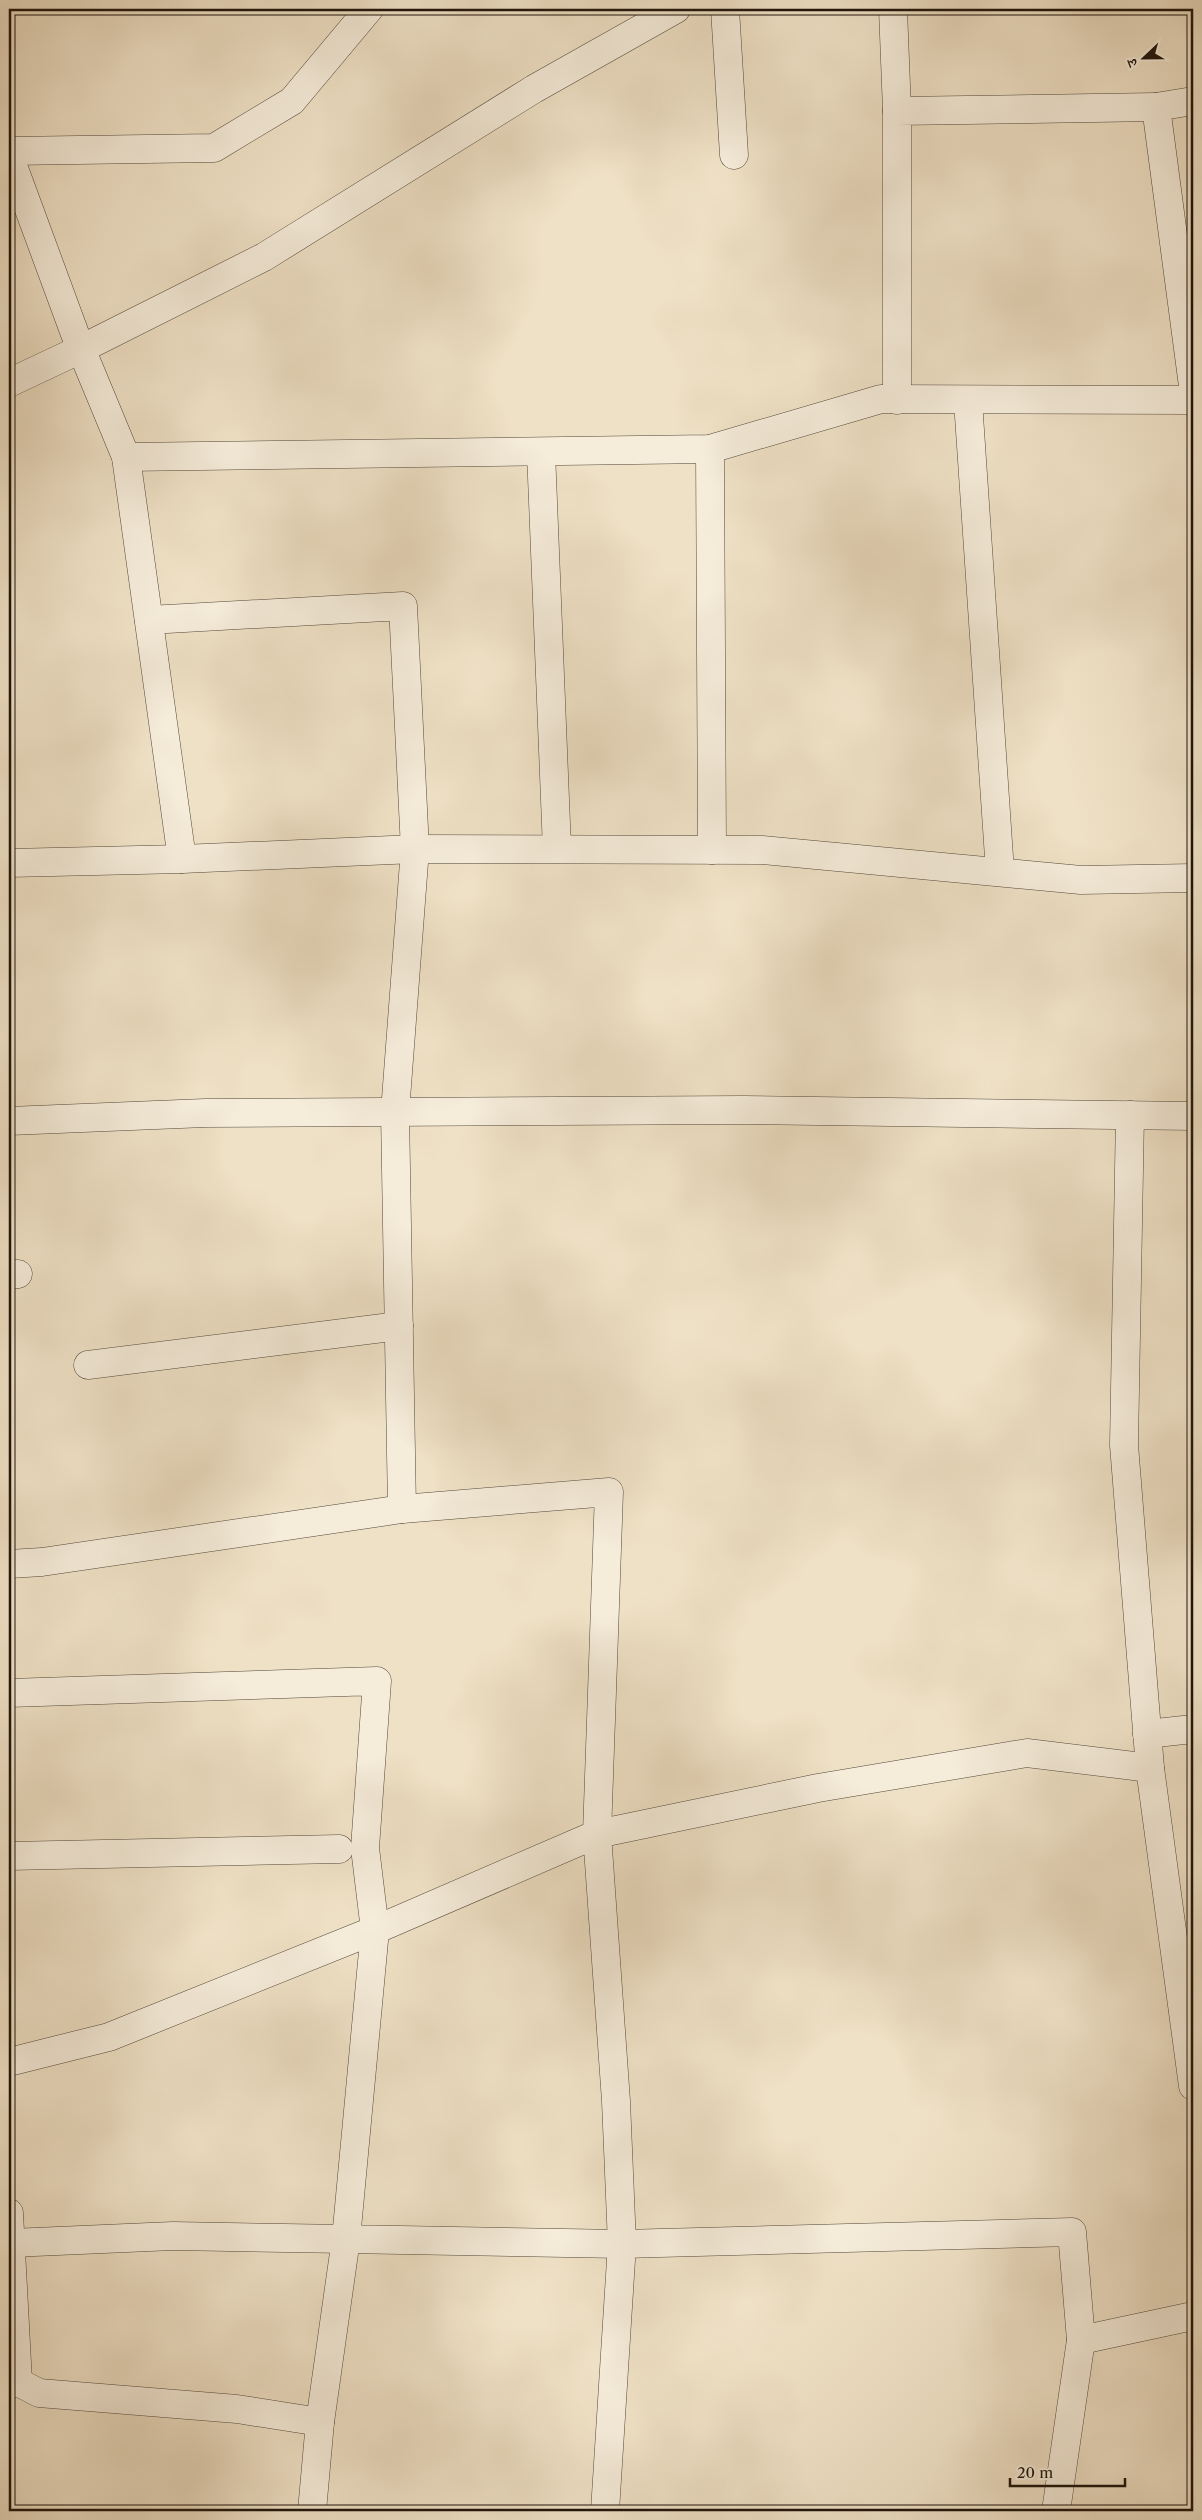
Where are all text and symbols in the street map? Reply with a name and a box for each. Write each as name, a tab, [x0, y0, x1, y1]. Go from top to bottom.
north arrow	[1120, 32, 1170, 82]
text: उ	[1122, 55, 1142, 70]
scale bar	[1010, 2455, 1124, 2487]
text: 20 m	[1017, 2463, 1053, 2482]

